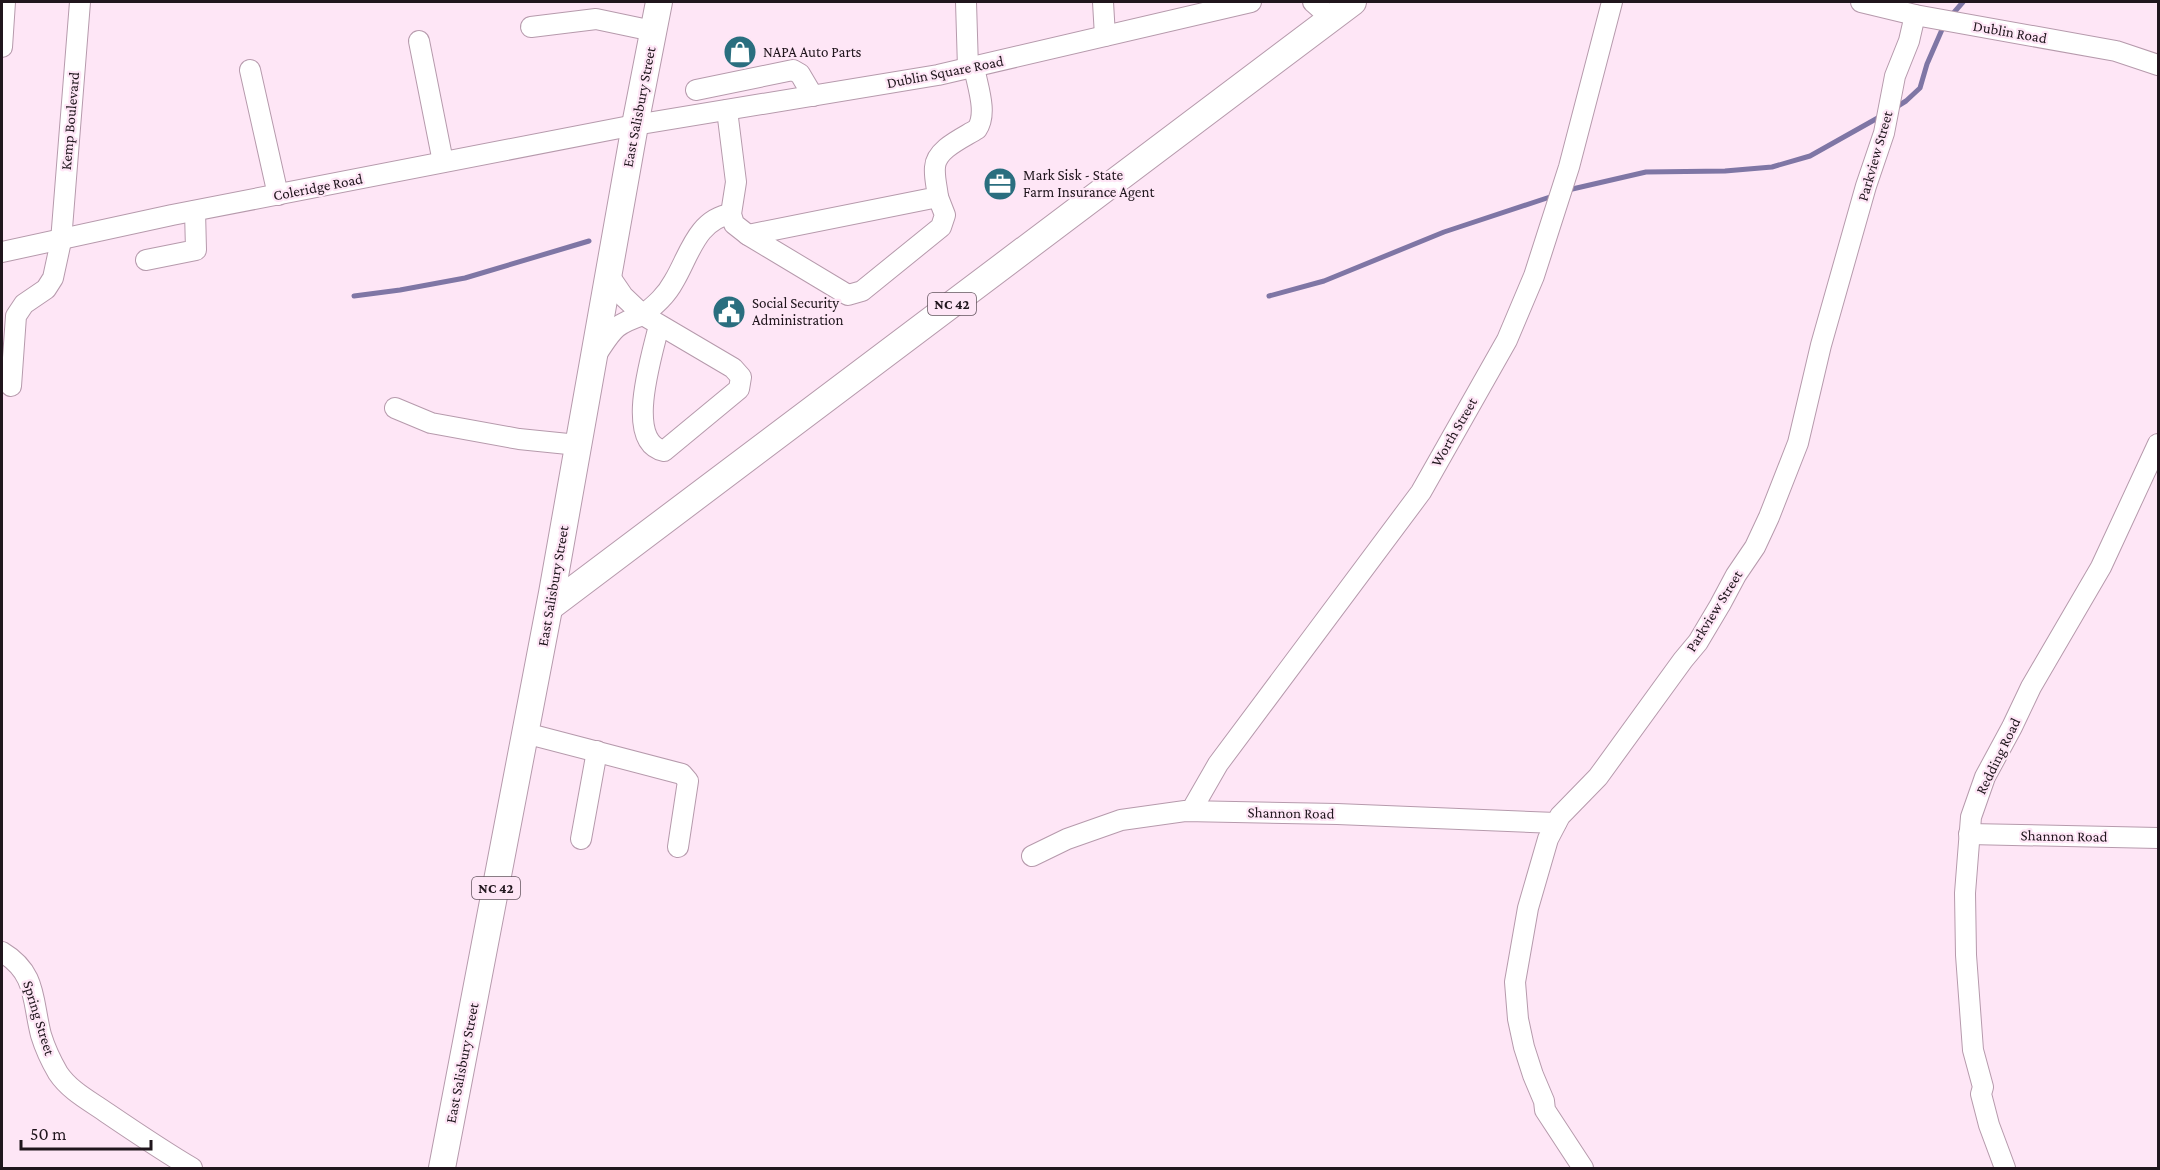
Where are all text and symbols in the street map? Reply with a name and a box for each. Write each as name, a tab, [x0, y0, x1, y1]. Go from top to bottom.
street label: Dublin Road	[1972, 18, 2048, 46]
shop icon: NAPA Auto Parts	[722, 34, 758, 70]
street label: East Salisbury Street	[619, 44, 660, 169]
place label: NAPA Auto Parts	[763, 44, 862, 60]
street label: Dublin Square Road	[885, 53, 1005, 92]
street label: Kemp Boulevard	[58, 71, 83, 171]
street label: Parkview Street	[1855, 108, 1896, 203]
office icon: Mark Sisk - State Farm Insurance Agent	[982, 166, 1018, 202]
place label: Mark Sisk - State Farm Insurance Agent	[1023, 167, 1156, 201]
street label: Coleridge Road	[272, 170, 364, 205]
road number: NC 42	[928, 293, 976, 315]
public building icon: Social Security Administration	[711, 294, 747, 330]
place label: Social Security Administration	[752, 295, 844, 328]
street label: Worth Street	[1428, 394, 1481, 469]
street label: East Salisbury Street	[535, 523, 573, 648]
street label: Parkview Street	[1683, 567, 1746, 655]
street label: Redding Road	[1973, 715, 2024, 797]
street label: Shannon Road	[1247, 804, 1335, 822]
street label: Shannon Road	[2020, 827, 2108, 845]
road number: NC 42	[472, 877, 520, 899]
street label: Spring Street	[19, 979, 58, 1059]
street label: East Salisbury Street	[442, 1000, 483, 1125]
scale bar	[21, 1113, 152, 1151]
text: 50 m	[30, 1124, 67, 1144]

